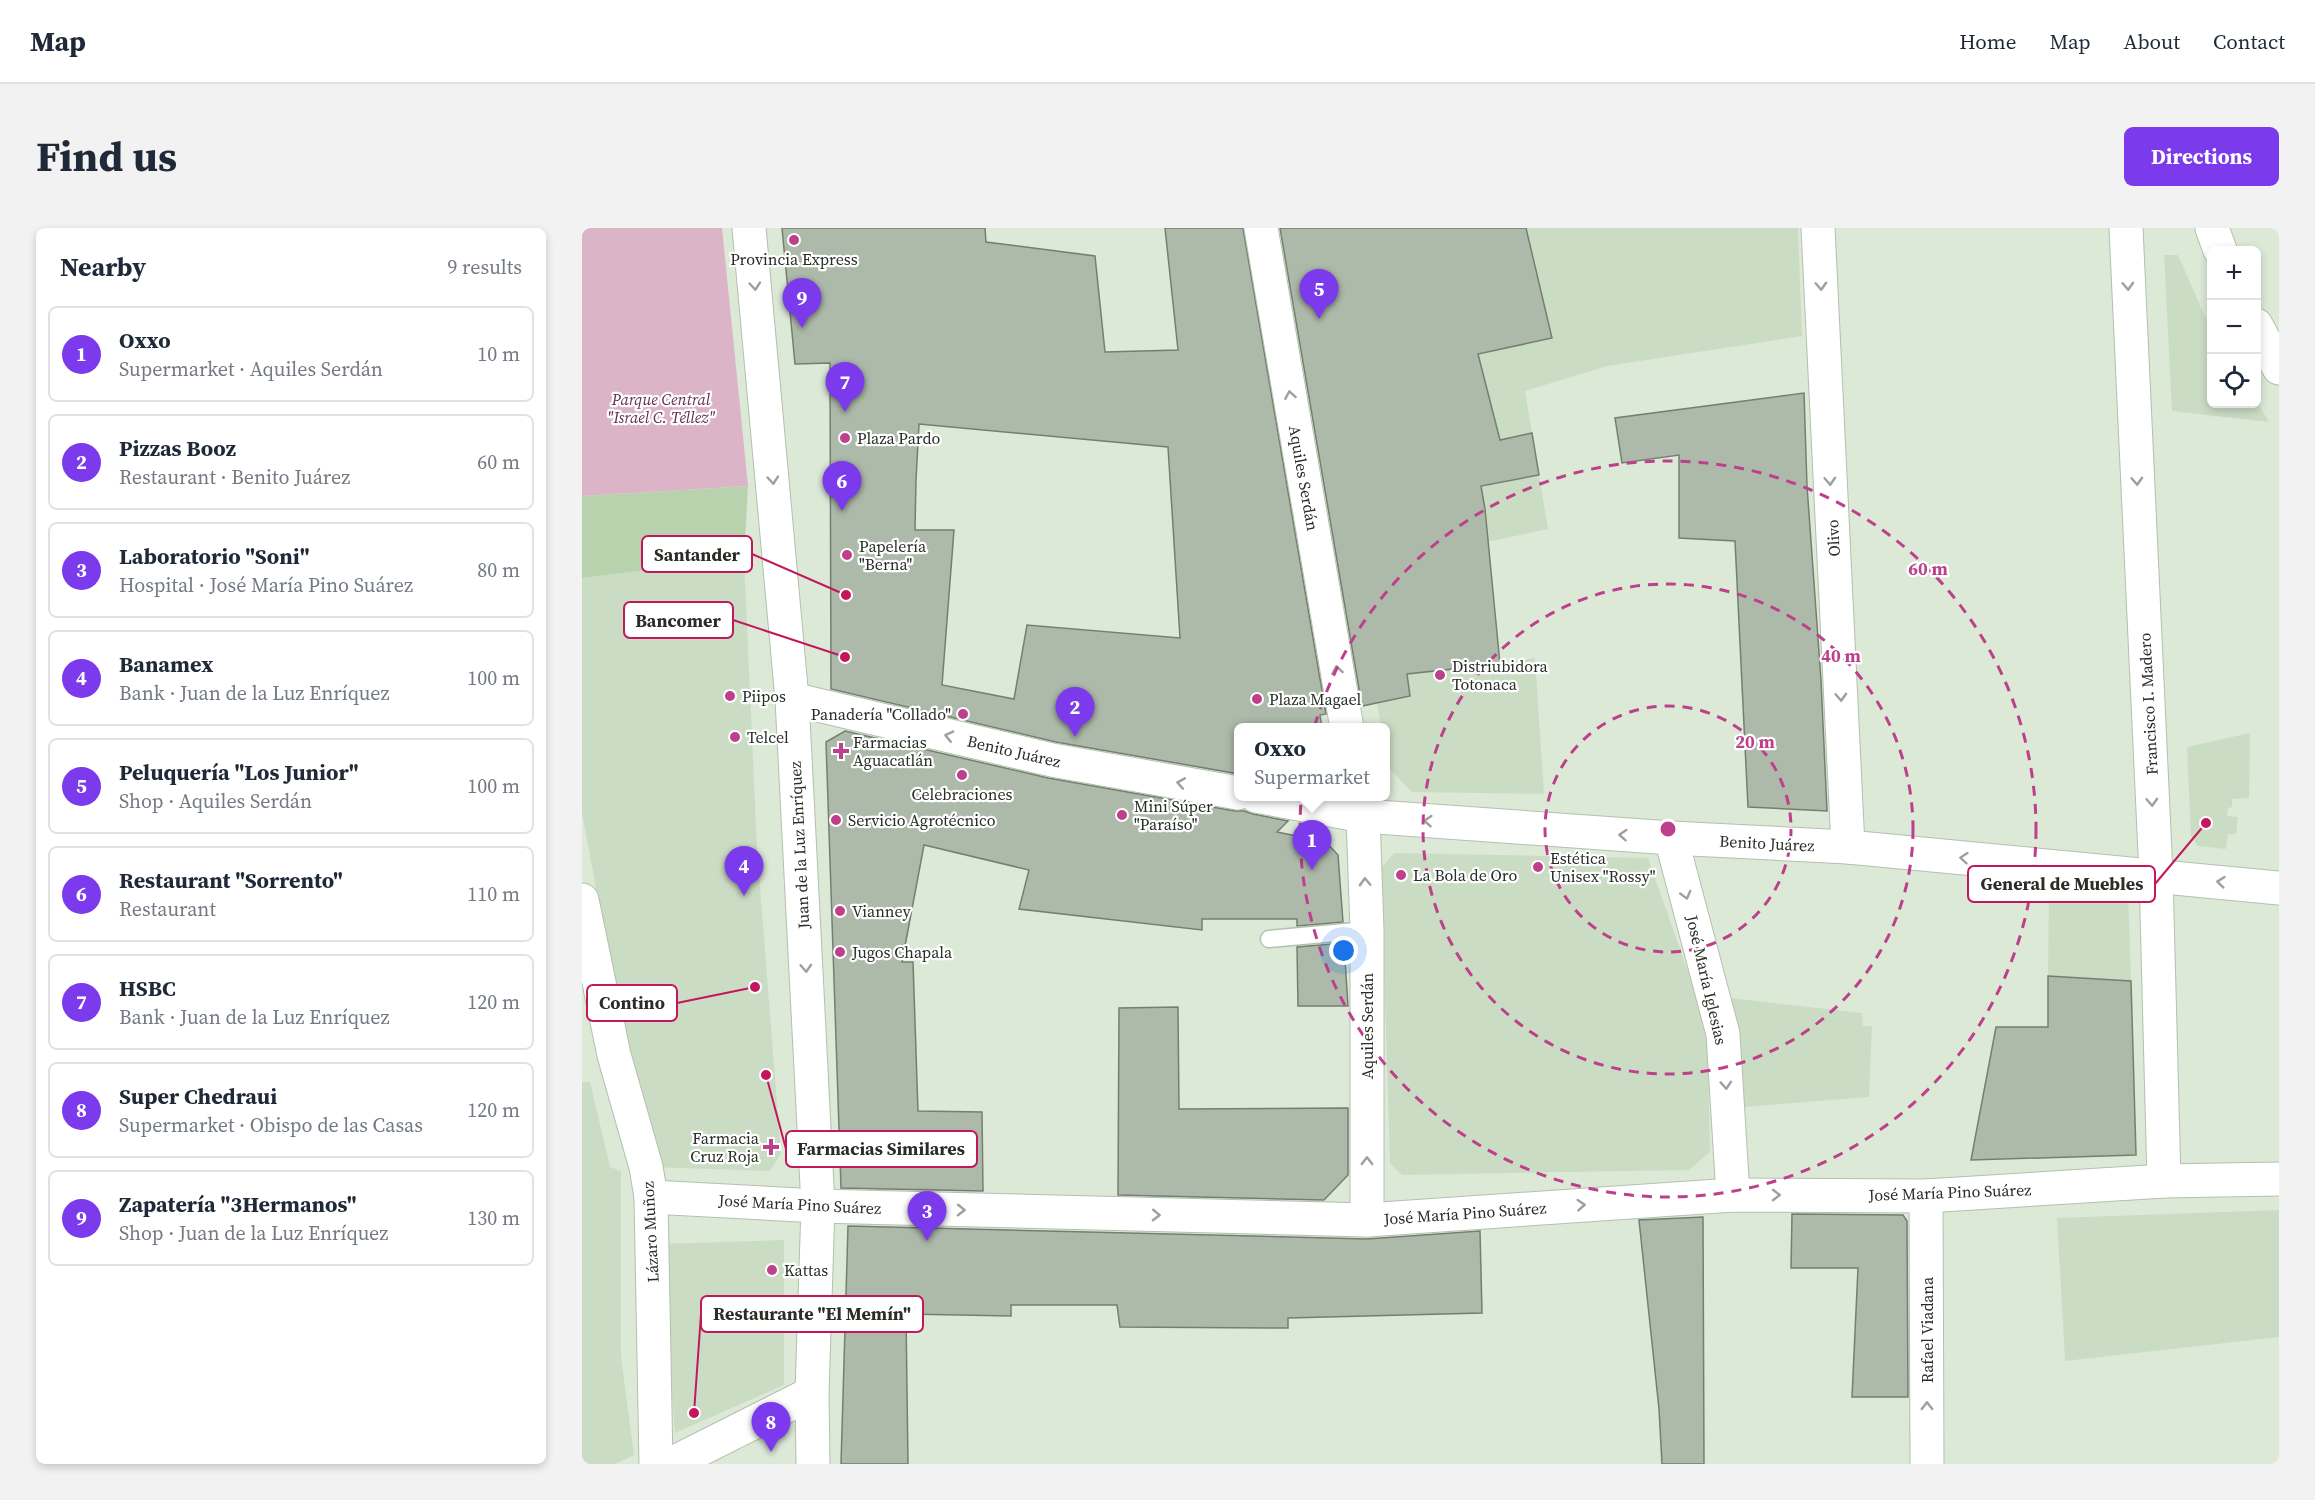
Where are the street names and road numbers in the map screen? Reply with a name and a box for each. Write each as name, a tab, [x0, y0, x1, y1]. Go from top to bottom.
street label: Aquiles Serdán	[1284, 424, 1324, 533]
street label: Olivo	[1821, 519, 1845, 557]
street label: Francisco I. Madero	[2133, 632, 2163, 776]
street label: Benito Juárez	[965, 730, 1063, 772]
street label: Juan de la Luz Enríquez	[784, 761, 814, 930]
street label: Benito Juárez	[1719, 830, 1815, 856]
street label: José María Iglesias	[1681, 912, 1733, 1047]
street label: Aquiles Serdán	[1356, 972, 1378, 1079]
street label: José María Pino Suárez	[1867, 1178, 2032, 1206]
street label: Lázaro Muñoz	[636, 1181, 664, 1283]
street label: José María Pino Suárez	[717, 1189, 882, 1219]
street label: José María Pino Suárez	[1382, 1196, 1547, 1230]
street label: Rafael Viadana	[1916, 1276, 1938, 1383]

